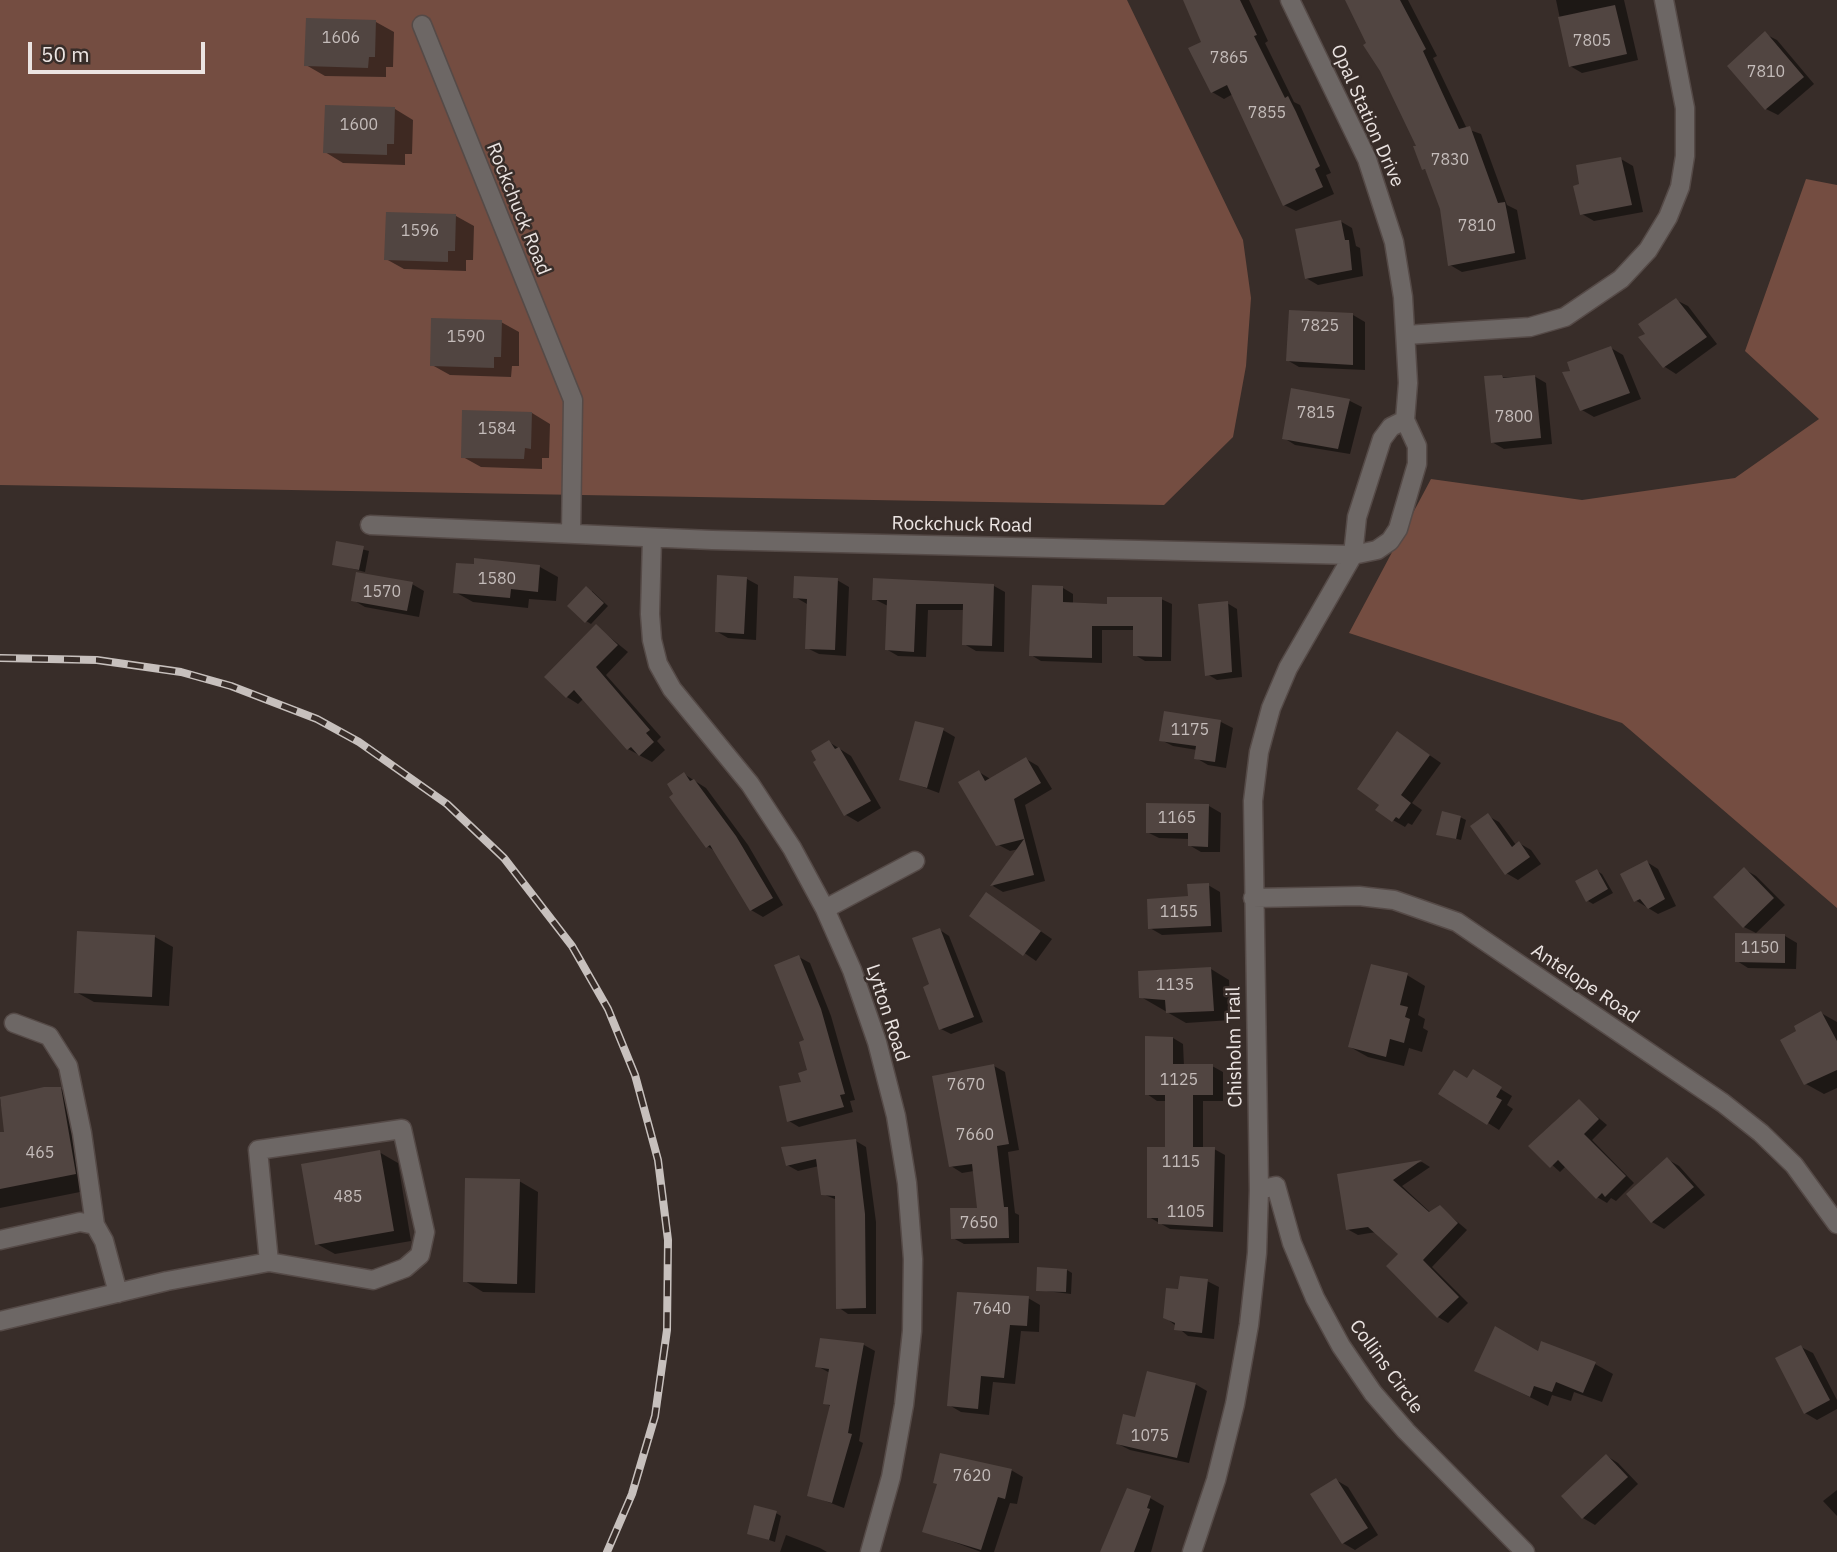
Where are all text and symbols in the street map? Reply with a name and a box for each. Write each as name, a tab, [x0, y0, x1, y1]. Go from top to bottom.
scale bar	[32, 28, 208, 72]
house number: 1606	[322, 28, 360, 48]
house number: 7805	[1573, 31, 1611, 51]
text: 50 m	[41, 40, 90, 68]
street label: Opal Station Drive	[1325, 41, 1409, 191]
house number: 7865	[1210, 48, 1248, 68]
house number: 7810	[1747, 62, 1785, 82]
house number: 7855	[1248, 103, 1286, 123]
house number: 1600	[340, 115, 378, 135]
street label: Rockchuck Road	[481, 140, 555, 278]
house number: 7830	[1431, 150, 1469, 170]
house number: 7810	[1458, 216, 1496, 236]
house number: 1596	[401, 221, 439, 241]
house number: 7825	[1301, 316, 1339, 336]
house number: 1590	[447, 327, 485, 347]
house number: 7815	[1297, 403, 1335, 423]
house number: 7800	[1495, 407, 1533, 427]
house number: 1584	[478, 419, 516, 439]
street label: Rockchuck Road	[891, 512, 1033, 538]
house number: 1580	[478, 569, 516, 589]
house number: 1570	[363, 582, 401, 602]
house number: 1175	[1171, 720, 1209, 740]
house number: 1165	[1158, 808, 1196, 828]
house number: 1155	[1160, 902, 1198, 922]
house number: 1150	[1741, 938, 1779, 958]
street label: Antelope Road	[1527, 939, 1643, 1029]
street label: Lytton Road	[861, 961, 913, 1065]
house number: 1135	[1156, 975, 1194, 995]
street label: Chisholm Trail	[1223, 986, 1247, 1108]
house number: 1125	[1160, 1070, 1198, 1090]
house number: 7670	[947, 1075, 985, 1095]
house number: 7660	[956, 1125, 994, 1145]
house number: 465	[26, 1143, 54, 1163]
house number: 1115	[1162, 1152, 1200, 1172]
house number: 485	[334, 1187, 362, 1207]
house number: 1105	[1167, 1202, 1205, 1222]
house number: 7650	[960, 1213, 998, 1233]
house number: 7640	[973, 1299, 1011, 1319]
street label: Collins Circle	[1344, 1316, 1428, 1418]
house number: 1075	[1131, 1426, 1169, 1446]
house number: 7620	[953, 1466, 991, 1486]

